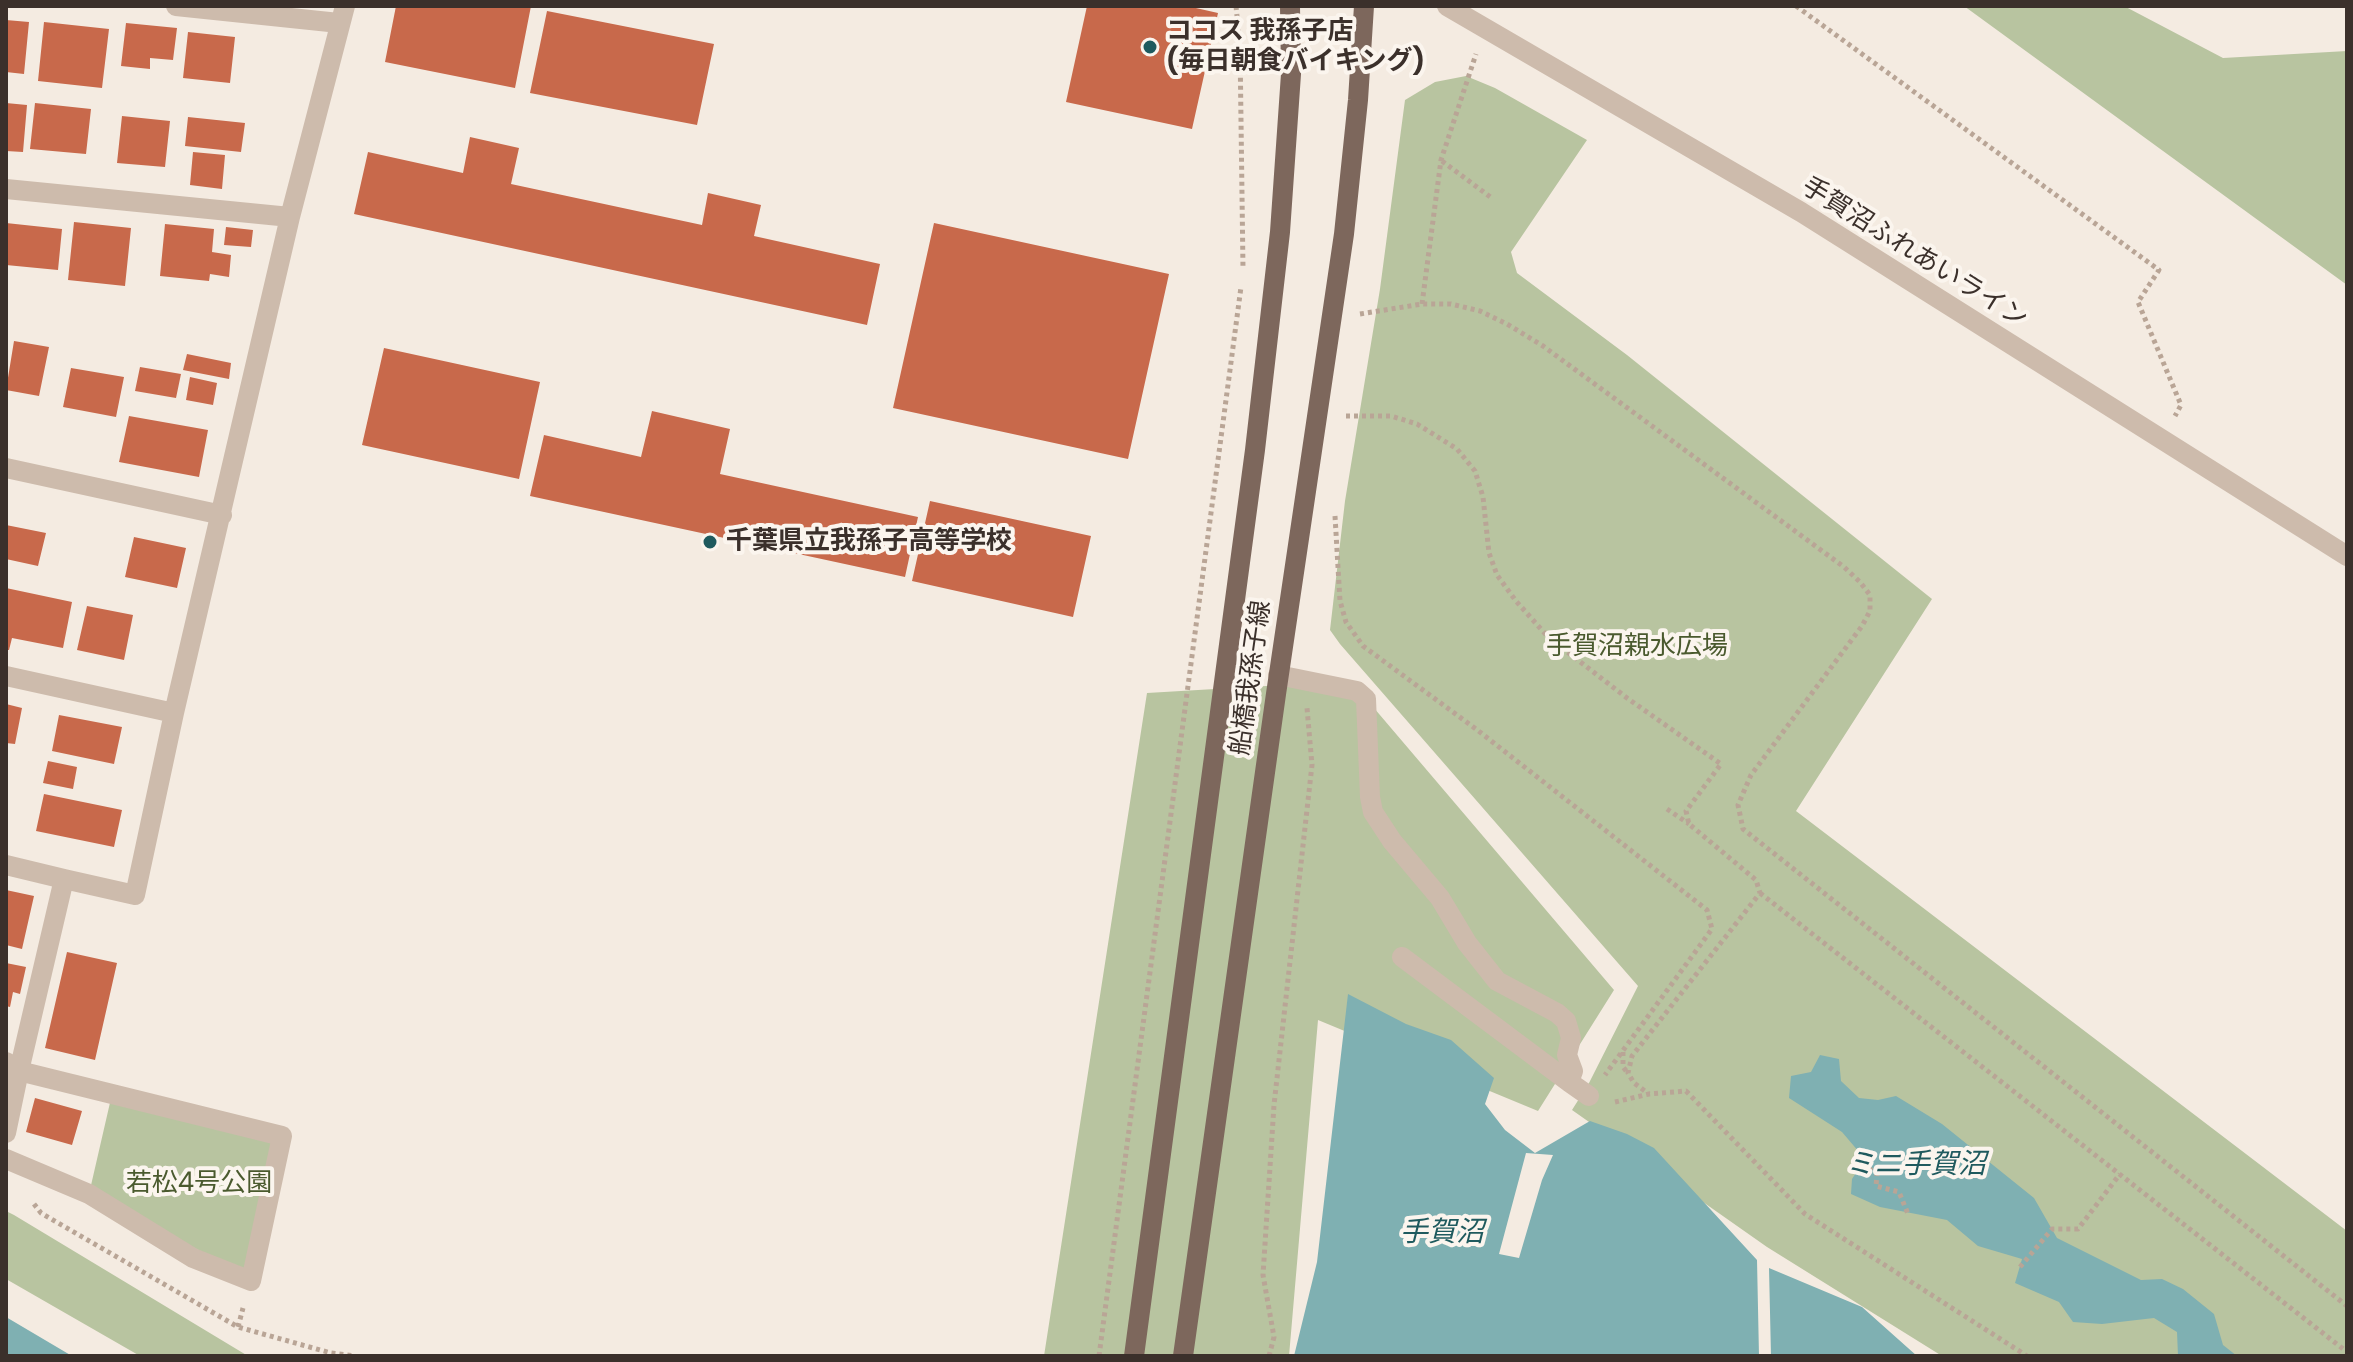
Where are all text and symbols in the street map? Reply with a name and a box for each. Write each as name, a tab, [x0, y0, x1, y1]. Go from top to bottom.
place label: ココス 我孫子店 (毎日朝食バイキング)	[1166, 16, 1425, 78]
marker: ココス 我孫子店 (毎日朝食バイキング)	[1141, 38, 1159, 56]
street label: 手賀沼ふれあいライン	[1795, 172, 2033, 336]
place label: 千葉県立我孫子高等学校	[726, 526, 1012, 558]
marker: 千葉県立我孫子高等学校	[701, 533, 719, 551]
street label: 船橋我孫子線	[1226, 599, 1278, 757]
park label: 手賀沼親水広場	[1546, 631, 1728, 663]
water label: ミニ手賀沼	[1846, 1149, 1986, 1183]
park label: 若松4号公園	[126, 1168, 272, 1200]
water label: 手賀沼	[1400, 1217, 1484, 1251]

